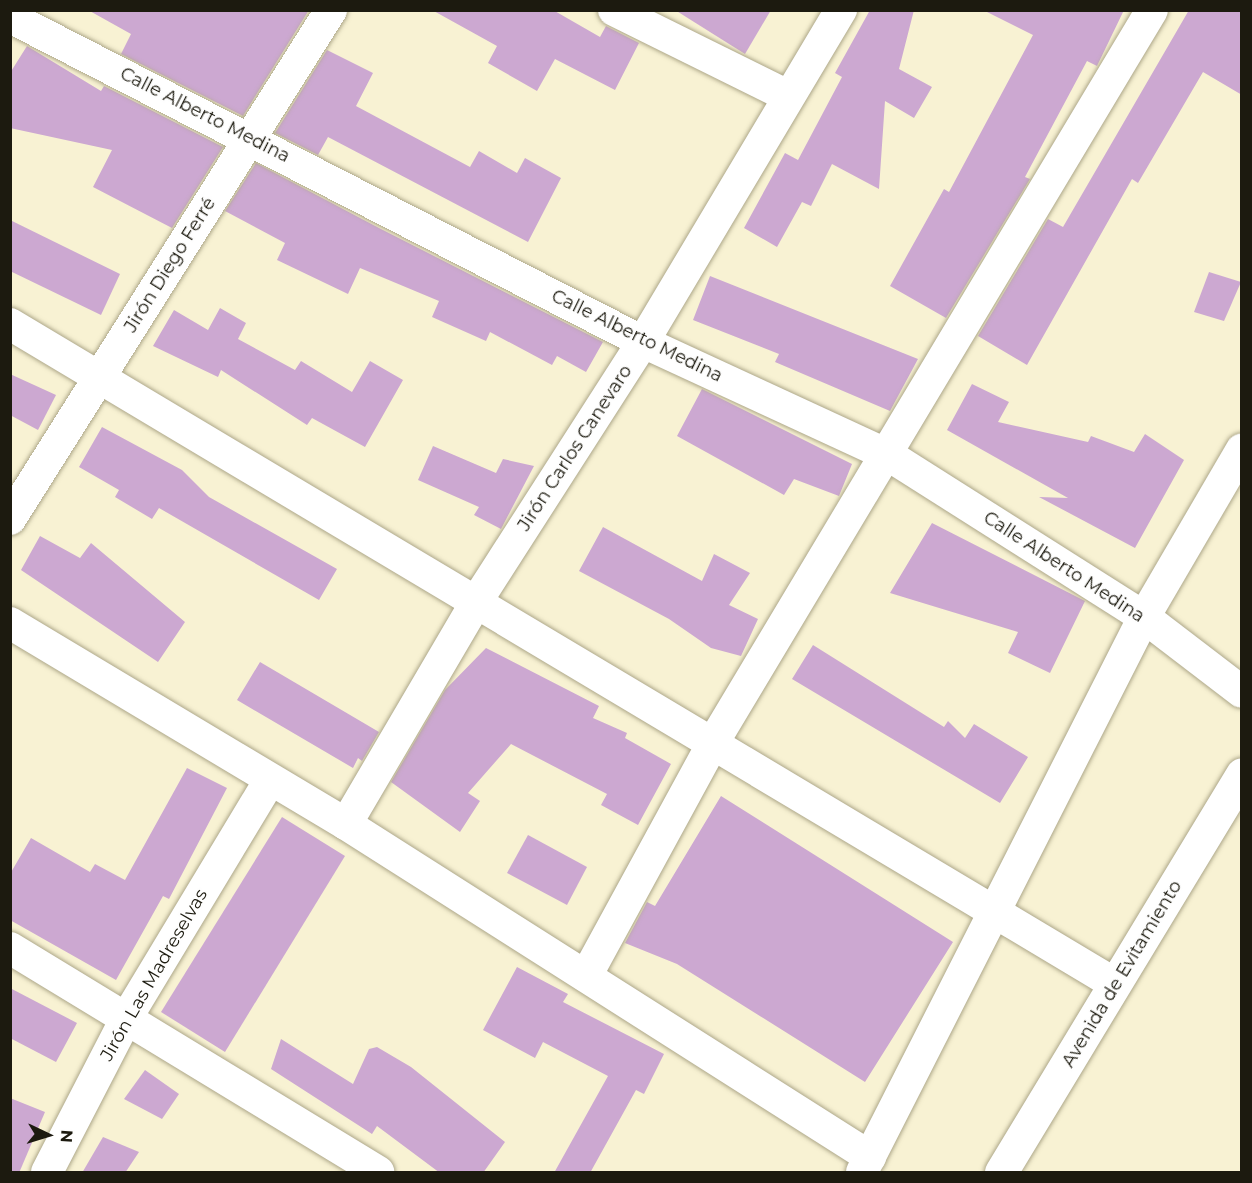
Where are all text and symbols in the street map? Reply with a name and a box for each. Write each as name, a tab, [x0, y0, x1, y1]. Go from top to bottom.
street label: Calle Alberto Medina	[116, 63, 294, 167]
street label: Jirón Diego Ferré	[120, 194, 220, 336]
street label: Calle Alberto Medina	[548, 285, 726, 387]
street label: Jirón Carlos Canevaro	[513, 361, 637, 535]
street label: Calle Alberto Medina	[979, 507, 1149, 627]
street label: Avenida de Evitamiento	[1058, 877, 1186, 1071]
street label: Jirón Las Madreselvas	[96, 885, 212, 1065]
north arrow	[18, 1105, 78, 1165]
text: N	[57, 1129, 76, 1143]

